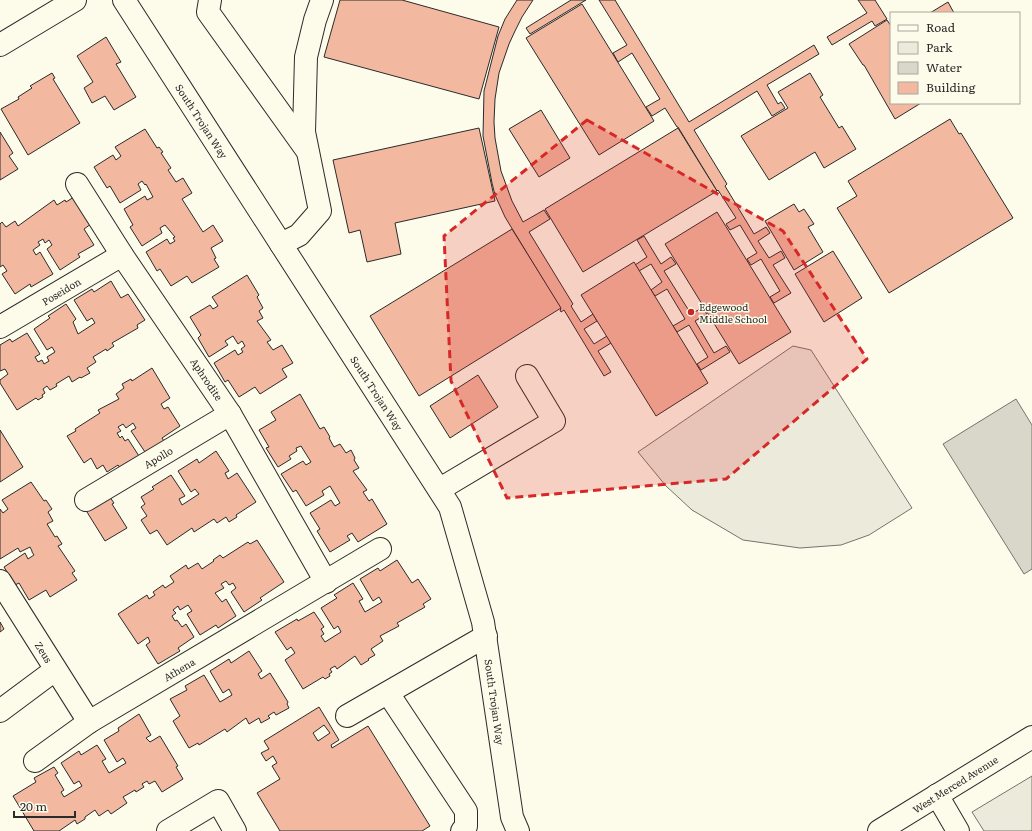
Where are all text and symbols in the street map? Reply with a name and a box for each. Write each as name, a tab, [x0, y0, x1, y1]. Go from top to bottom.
legend	[890, 12, 1020, 104]
text: Road	[926, 18, 956, 36]
text: Park	[926, 38, 953, 56]
text: Water	[926, 58, 962, 76]
text: Building	[926, 78, 976, 96]
street label: South Trojan Way	[172, 81, 232, 161]
street label: Poseidon	[39, 273, 84, 309]
place label: Edgewood Middle School	[699, 299, 768, 326]
marker: Edgewood Middle School	[686, 307, 696, 317]
street label: South Trojan Way	[347, 353, 407, 433]
street label: Aphrodite	[187, 355, 227, 403]
street label: Apollo	[141, 442, 175, 472]
street label: Zeus	[32, 638, 57, 666]
street label: Athena	[160, 653, 198, 684]
street label: South Trojan Way	[482, 658, 508, 746]
street label: West Merced Avenue	[909, 752, 1001, 816]
scale bar	[14, 793, 75, 819]
text: 20 m	[20, 797, 47, 815]

